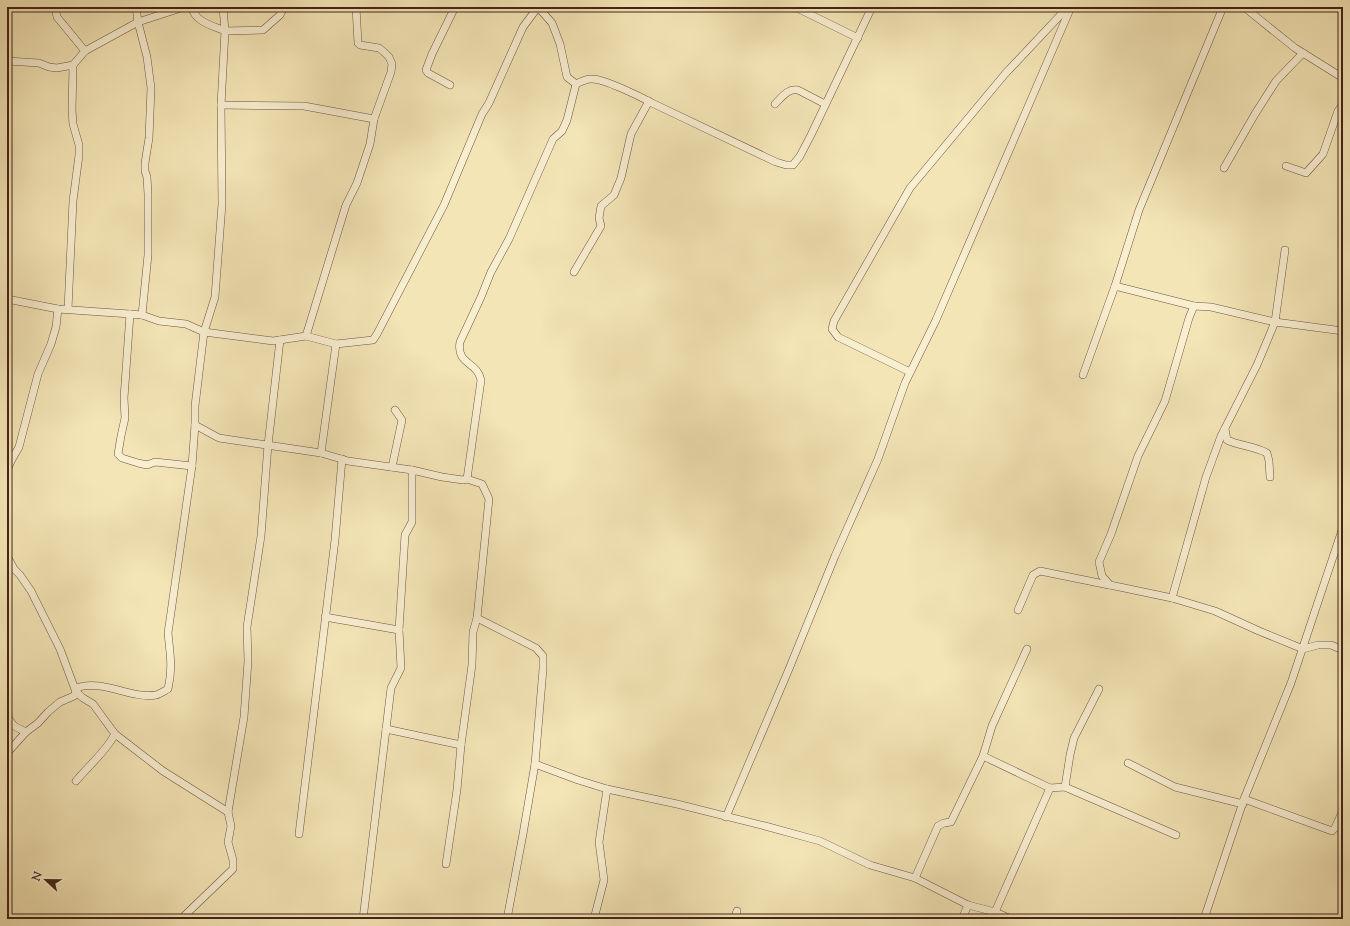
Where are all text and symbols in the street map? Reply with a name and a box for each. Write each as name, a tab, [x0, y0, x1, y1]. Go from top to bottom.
north arrow	[26, 860, 66, 900]
text: N	[28, 869, 47, 885]

